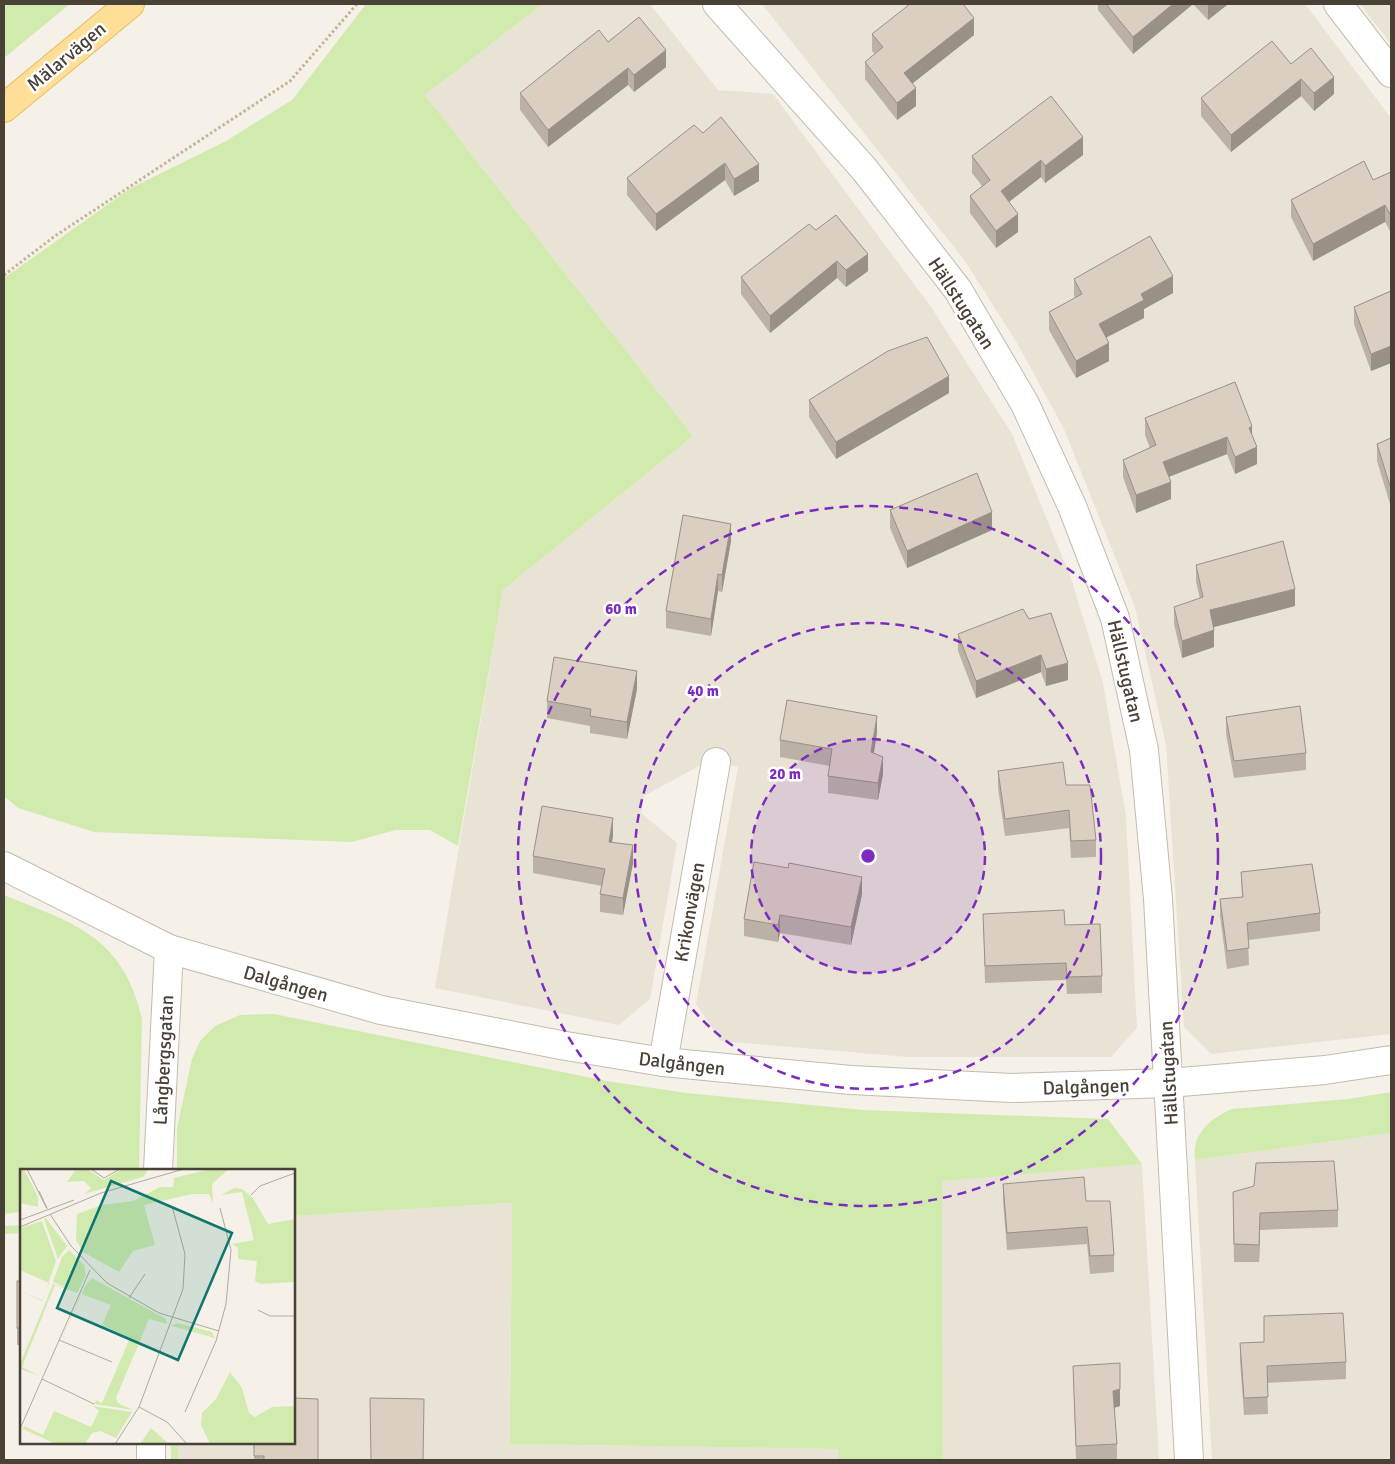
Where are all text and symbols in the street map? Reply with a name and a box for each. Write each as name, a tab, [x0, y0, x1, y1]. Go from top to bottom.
street label: Mälarvägen	[22, 17, 111, 97]
street label: Hällstugatan	[923, 253, 1000, 354]
text: 60 m	[605, 600, 637, 618]
street label: Hällstugatan	[1102, 617, 1149, 725]
text: 40 m	[687, 682, 719, 700]
text: 20 m	[769, 765, 801, 783]
centre of rings	[859, 847, 877, 865]
street label: Krikonvägen	[669, 860, 711, 964]
street label: Dalgången	[241, 960, 331, 1008]
street label: Långbergsgatan	[149, 994, 179, 1126]
street label: Hällstugatan	[1154, 1020, 1184, 1126]
street label: Dalgången	[637, 1047, 727, 1081]
street label: Dalgången	[1042, 1073, 1130, 1101]
inset map	[20, 1169, 295, 1444]

